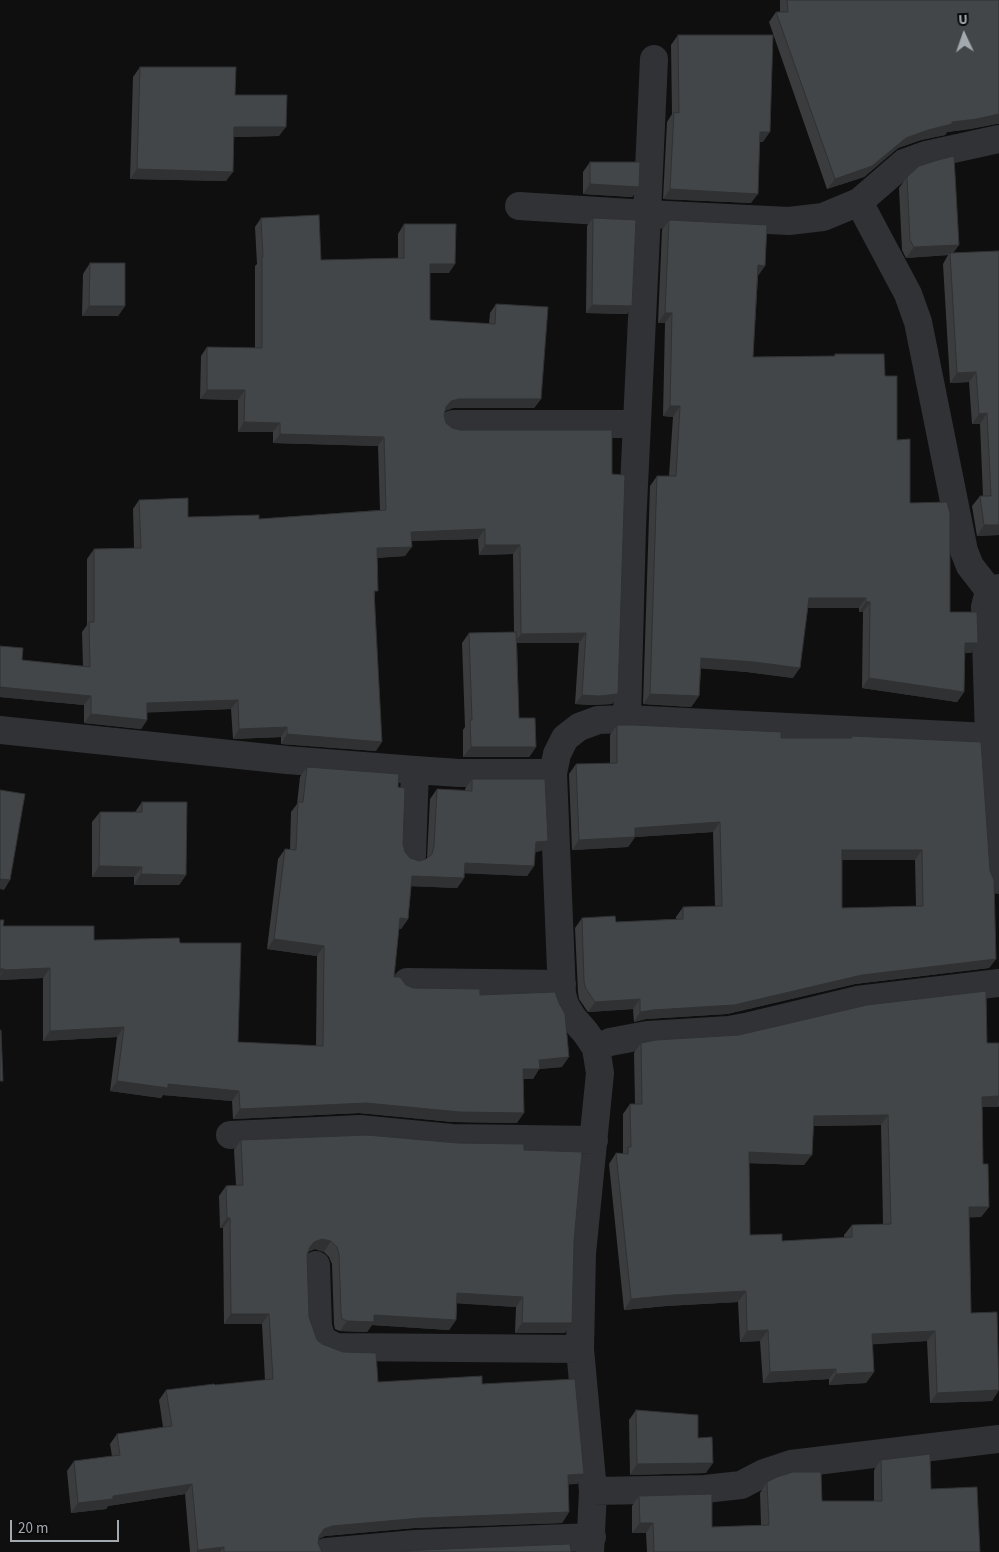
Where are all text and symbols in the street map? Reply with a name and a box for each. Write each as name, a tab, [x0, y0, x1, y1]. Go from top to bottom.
north arrow	[939, 10, 989, 60]
text: U	[958, 10, 968, 30]
scale bar	[12, 1510, 121, 1542]
text: 20 m	[18, 1518, 48, 1539]

